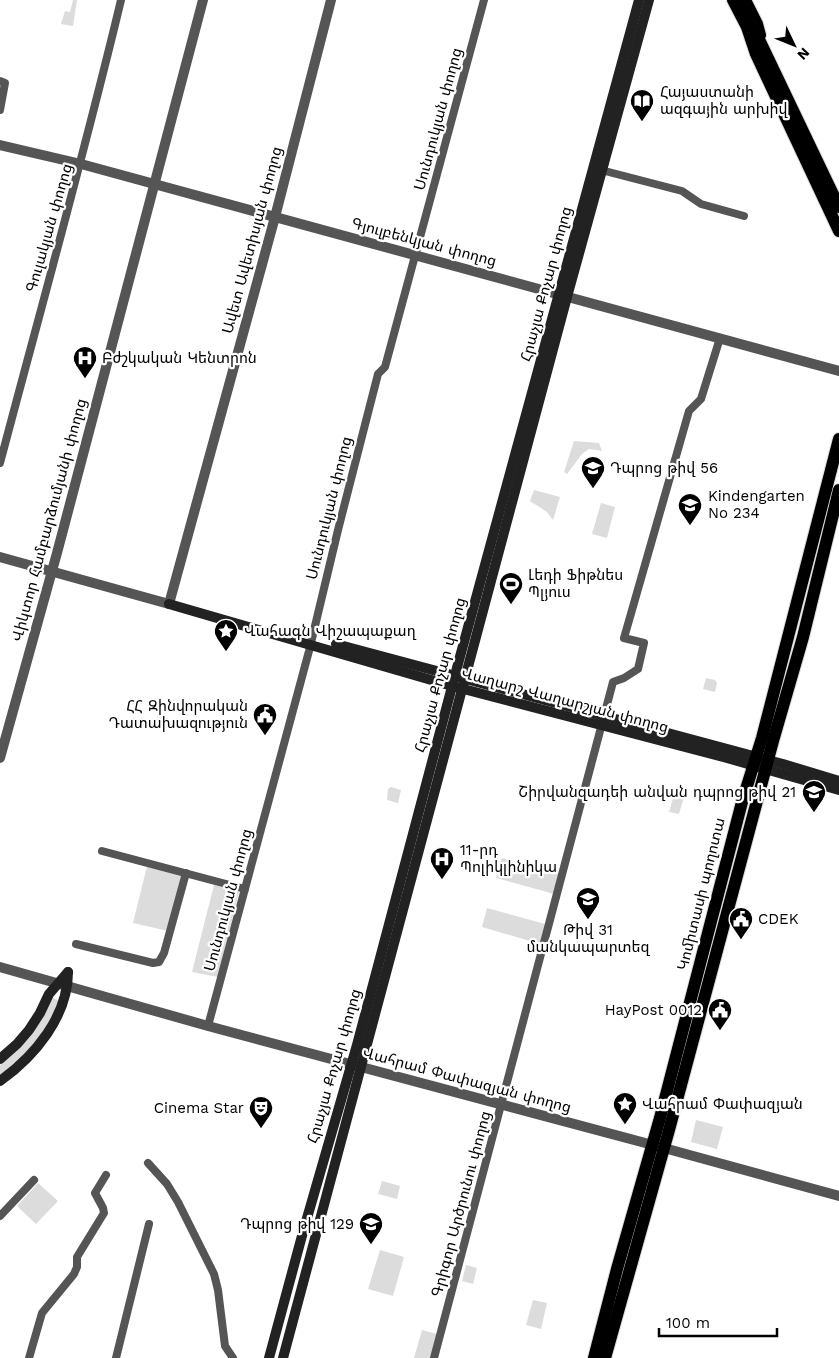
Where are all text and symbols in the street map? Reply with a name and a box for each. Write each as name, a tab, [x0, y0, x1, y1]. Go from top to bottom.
north arrow	[769, 20, 819, 70]
text: N	[794, 45, 813, 63]
street label: Սունդուկյան փողոց	[410, 46, 466, 192]
place label: Հայաստանի ազգային արխիվ	[660, 83, 789, 118]
library icon: Հայաստանի ազգային արխիվ	[629, 88, 655, 122]
street label: Ավետ Ավետիսյան փողոց	[218, 144, 286, 336]
street label: Գուլակյան փողոց	[22, 162, 76, 294]
street label: Հրաչյա Քոչար փողոց	[517, 204, 575, 364]
street label: Գյուլբենկյան փողոց	[349, 214, 499, 270]
hospital icon: Բժշկական Կենտրոն	[72, 345, 98, 379]
place label: Բժշկական Կենտրոն	[102, 349, 257, 367]
street label: Վիկտոր Համբարձումյանի փողոց	[8, 396, 90, 644]
street label: Սունդուկյան փողոց	[302, 435, 356, 581]
school or university icon: Դպրոց թիվ 56	[580, 455, 606, 489]
place label: Դպրոց թիվ 56	[610, 459, 718, 477]
place label: Kindengarten No 234	[708, 487, 805, 522]
school or university icon: Kindengarten No 234	[677, 492, 703, 526]
place label: Լեդի Ֆիթնես Պլյուս	[528, 566, 623, 601]
sports icon: Լեդի Ֆիթնես Պլյուս	[498, 571, 524, 605]
street label: Հրաչյա Քոչար փողոց	[411, 595, 469, 755]
place icon: Վահագն Վիշապաքաղ	[213, 618, 239, 652]
place label: Վահագն Վիշապաքաղ	[244, 622, 417, 640]
street label: Վաղարշ Վաղարշյան փողոց	[460, 664, 670, 736]
place label: ՀՀ Զինվորական Դատախազություն	[109, 697, 248, 732]
public building icon: ՀՀ Զինվորական Դատախազություն	[252, 702, 278, 736]
school or university icon: Շիրվանզադեի անվան դպրոց թիվ 21	[801, 779, 827, 813]
place label: Շիրվանզադեի անվան դպրոց թիվ 21	[518, 783, 796, 801]
street label: Կոմիտասի պողոտա	[673, 816, 729, 972]
street label: Սունդուկյան փողոց	[200, 827, 256, 973]
place label: 11-րդ Պոլիկլինիկա	[460, 841, 557, 876]
hospital icon: 11-րդ Պոլիկլինիկա	[429, 846, 455, 880]
school or university icon: Թիվ 31 մանկապարտեզ	[575, 886, 601, 920]
public building icon: CDEK	[728, 906, 754, 940]
place label: CDEK	[758, 910, 799, 928]
place label: Թիվ 31 մանկապարտեզ	[526, 921, 651, 956]
street label: Հրաչյա Քոչար փողոց	[303, 987, 365, 1145]
public building icon: HayPost 0012	[707, 997, 733, 1031]
place label: HayPost 0012	[605, 1001, 702, 1019]
street label: Վահրամ Փափազյան փողոց	[361, 1043, 573, 1117]
place icon: Վահրամ Փափազյան	[612, 1091, 638, 1125]
theatre icon: Cinema Star	[248, 1095, 274, 1129]
place label: Վահրամ Փափազյան	[642, 1095, 803, 1113]
place label: Cinema Star	[154, 1099, 244, 1117]
street label: Գրիգոր Արծրունու փողոց	[427, 1109, 495, 1299]
school or university icon: Դպրոց թիվ 129	[358, 1211, 384, 1245]
place label: Դպրոց թիվ 129	[240, 1215, 354, 1233]
scale bar	[659, 1306, 776, 1338]
text: 100 m	[666, 1314, 710, 1332]

